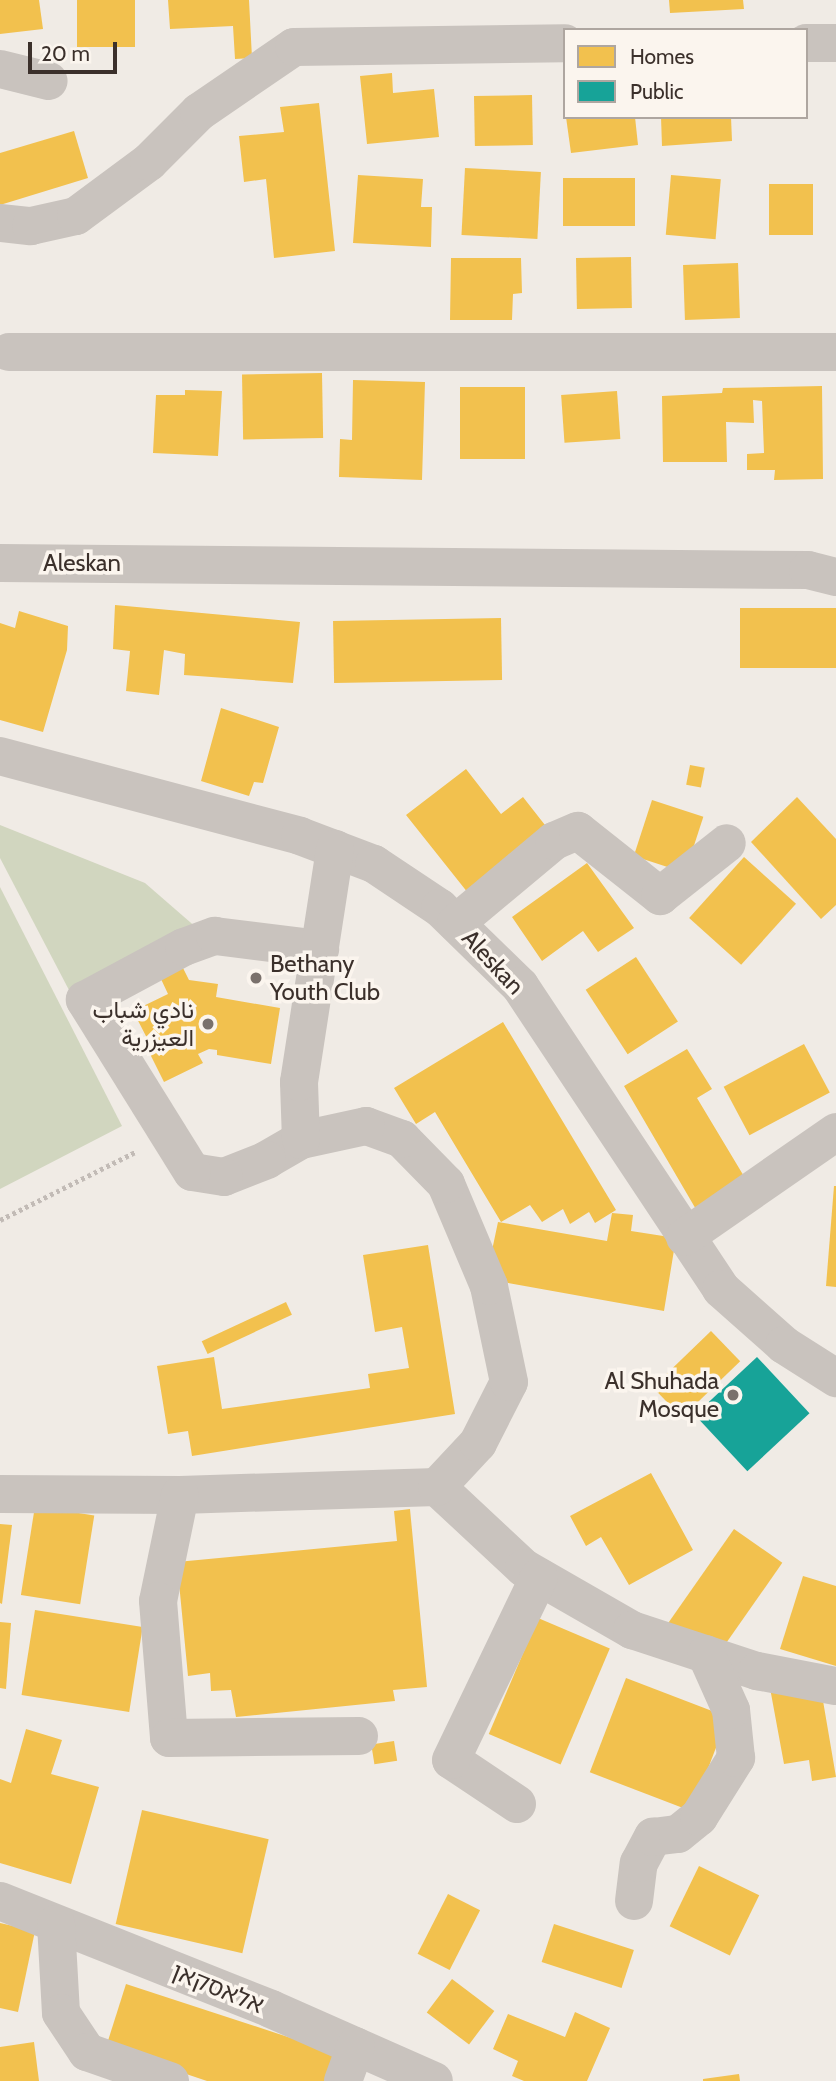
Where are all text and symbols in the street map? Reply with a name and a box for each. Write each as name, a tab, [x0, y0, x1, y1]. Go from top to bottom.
scale bar	[32, 28, 121, 72]
legend	[563, 28, 808, 119]
text: 20 m	[41, 41, 90, 66]
text: Homes	[630, 44, 694, 69]
text: Public	[630, 79, 684, 104]
street label: Aleskan	[43, 549, 121, 577]
street label: Aleskan	[456, 924, 530, 1000]
place label: Bethany Youth Club	[270, 950, 380, 1006]
marker: Bethany Youth Club	[248, 970, 264, 986]
place label: نادي شباب العيزرية	[93, 996, 194, 1052]
marker: نادي شباب العيزرية	[200, 1016, 216, 1032]
place label: Al Shuhada Mosque	[604, 1367, 719, 1423]
marker: Al Shuhada Mosque	[725, 1387, 741, 1403]
street label: אלאסקאן	[168, 1957, 268, 2019]

